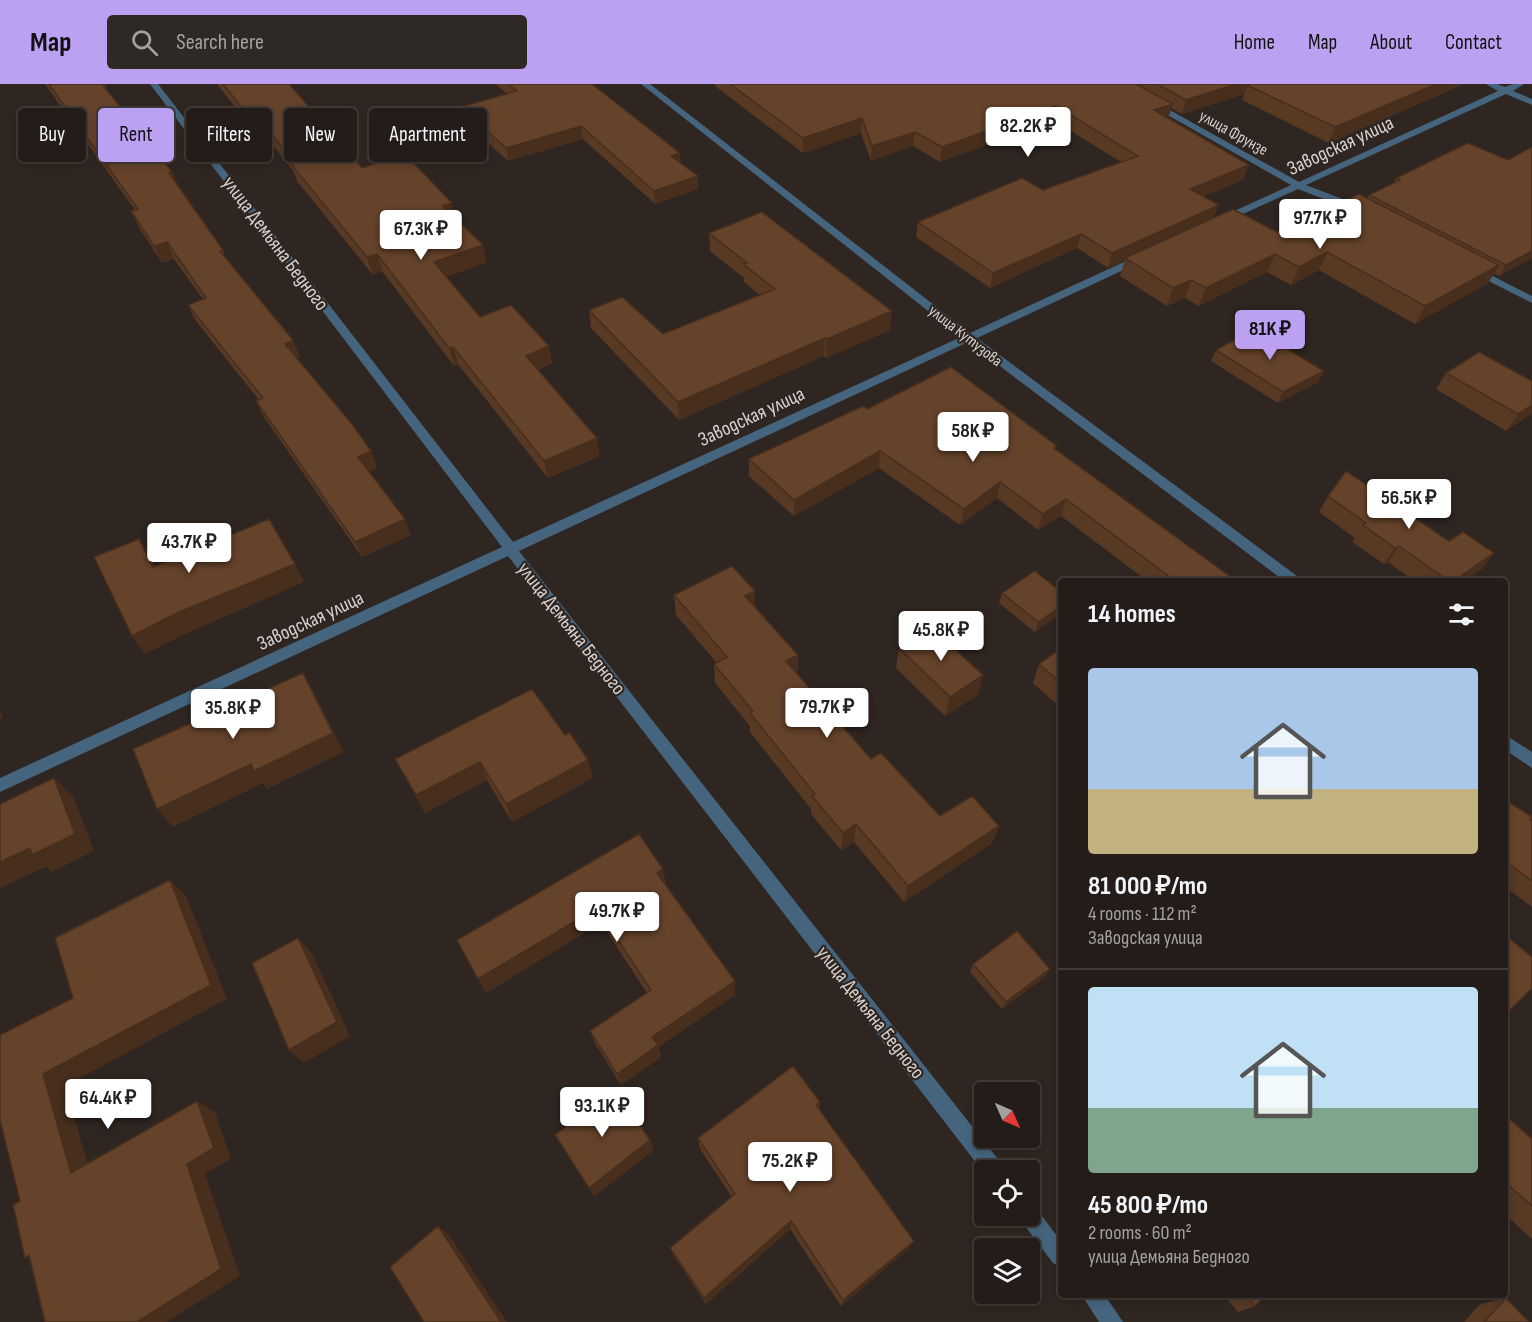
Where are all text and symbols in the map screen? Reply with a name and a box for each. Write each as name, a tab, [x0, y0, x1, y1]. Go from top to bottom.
search box	[107, 15, 527, 69]
text: Map	[30, 26, 71, 59]
icon: search	[128, 26, 161, 59]
text: Search here	[176, 29, 264, 56]
text: Home	[1234, 30, 1275, 55]
text: Map	[1308, 30, 1337, 55]
text: About	[1370, 30, 1412, 55]
text: Contact	[1445, 30, 1502, 55]
pin: 82.2K ₽	[973, 107, 1083, 158]
street label: улица Фрунзе	[1196, 107, 1271, 160]
chip: Buy	[18, 108, 86, 162]
chip: Rent	[98, 108, 174, 162]
chip: Filters	[186, 108, 272, 162]
chip: New	[284, 108, 357, 162]
chip: Apartment	[369, 108, 487, 162]
street label: Заводская улица	[1283, 111, 1397, 181]
text: 82.2K ₽	[1000, 114, 1056, 138]
street label: улица Демьяна Бедного	[217, 172, 334, 315]
pin: 97.7K ₽	[1265, 199, 1375, 250]
text: 97.7K ₽	[1293, 206, 1347, 230]
pin: 67.3K ₽	[366, 210, 476, 261]
text: 67.3K ₽	[394, 217, 448, 241]
street label: улица Кутузова	[924, 301, 1006, 371]
pin: 81K ₽	[1228, 310, 1312, 361]
text: 81K ₽	[1249, 317, 1291, 341]
street label: Заводская улица	[694, 382, 808, 452]
pin: 58K ₽	[931, 412, 1015, 463]
text: 58K ₽	[952, 419, 994, 443]
pin: 56.5K ₽	[1354, 479, 1464, 530]
text: 56.5K ₽	[1381, 486, 1437, 510]
pin: 43.7K ₽	[134, 523, 244, 574]
text: 43.7K ₽	[161, 530, 217, 554]
street label: улица Демьяна Бедного	[512, 557, 631, 700]
street label: Заводская улица	[253, 586, 367, 656]
icon: filters	[1445, 598, 1478, 631]
text: 14 homes	[1088, 599, 1176, 630]
pin: 45.8K ₽	[886, 611, 996, 662]
text: 45.8K ₽	[913, 618, 969, 642]
pin: 79.7K ₽	[772, 688, 882, 739]
pin: 35.8K ₽	[178, 689, 288, 740]
text: 79.7K ₽	[799, 695, 855, 719]
text: 35.8K ₽	[205, 696, 261, 720]
icon: home	[1229, 707, 1337, 815]
text: 81 000 ₽/mo	[1088, 871, 1207, 902]
pin: 49.7K ₽	[562, 892, 672, 943]
text: 49.7K ₽	[589, 899, 645, 923]
text: 4 rooms · 112 m²	[1088, 902, 1197, 926]
text: Заводская улица	[1088, 926, 1203, 950]
street label: улица Демьяна Бедного	[811, 941, 930, 1084]
icon: home	[1229, 1026, 1337, 1134]
pin: 64.4K ₽	[53, 1079, 163, 1130]
north arrow	[974, 1082, 1040, 1148]
map controls	[974, 1082, 1040, 1304]
text: 64.4K ₽	[79, 1086, 137, 1110]
pin: 93.1K ₽	[547, 1087, 657, 1138]
text: 93.1K ₽	[574, 1094, 630, 1118]
pin: 75.2K ₽	[735, 1142, 845, 1193]
text: 75.2K ₽	[762, 1149, 818, 1173]
button: locate	[974, 1160, 1040, 1226]
text: 45 800 ₽/mo	[1088, 1190, 1208, 1221]
text: 2 rooms · 60 m²	[1088, 1221, 1192, 1245]
button: layers	[974, 1238, 1040, 1304]
text: улица Демьяна Бедного	[1088, 1245, 1250, 1269]

